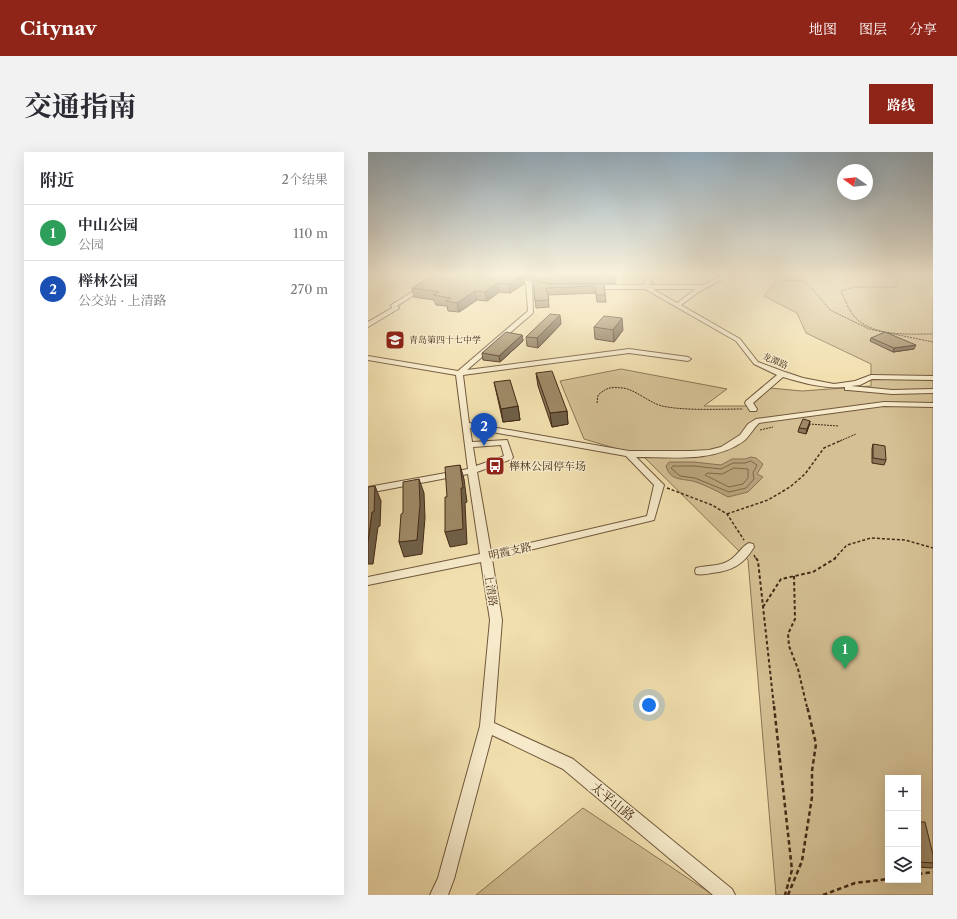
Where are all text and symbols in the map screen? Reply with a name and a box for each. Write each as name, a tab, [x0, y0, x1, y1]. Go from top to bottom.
text: Citynav	[20, 17, 97, 40]
text: 地图	[809, 20, 837, 38]
text: 图层	[859, 20, 887, 38]
text: 分享	[909, 20, 937, 38]
button: 路线	[869, 84, 933, 124]
text: 交通指南	[24, 89, 136, 123]
north arrow	[837, 164, 873, 200]
text: 附近	[40, 170, 74, 190]
text: 2个结果	[282, 171, 328, 187]
text: 中山公园	[78, 215, 138, 234]
text: 1	[50, 225, 56, 241]
text: 110 m	[293, 225, 328, 241]
text: 公园	[78, 236, 104, 252]
text: 榉林公园	[78, 271, 138, 290]
text: 2	[49, 281, 57, 297]
text: 270 m	[290, 281, 328, 297]
text: 公交站 · 上清路	[78, 292, 167, 308]
school or university icon: 青岛第四十七中学	[384, 329, 406, 351]
place label: 青岛第四十七中学	[409, 334, 481, 345]
street label: 龙潭路	[761, 350, 790, 371]
pin: 2	[471, 413, 497, 446]
bus stop icon: 榉林公园停车场	[484, 455, 506, 477]
place label: 榉林公园停车场	[509, 459, 586, 473]
street label: 明霞支路	[487, 539, 533, 563]
street label: 上清路	[482, 573, 500, 607]
pin: 1	[832, 636, 858, 669]
your location	[639, 695, 659, 715]
map controls	[885, 775, 921, 883]
button: +	[885, 775, 921, 811]
street label: 太平山路	[588, 778, 638, 824]
button: −	[885, 811, 921, 847]
button: layers	[885, 847, 921, 883]

